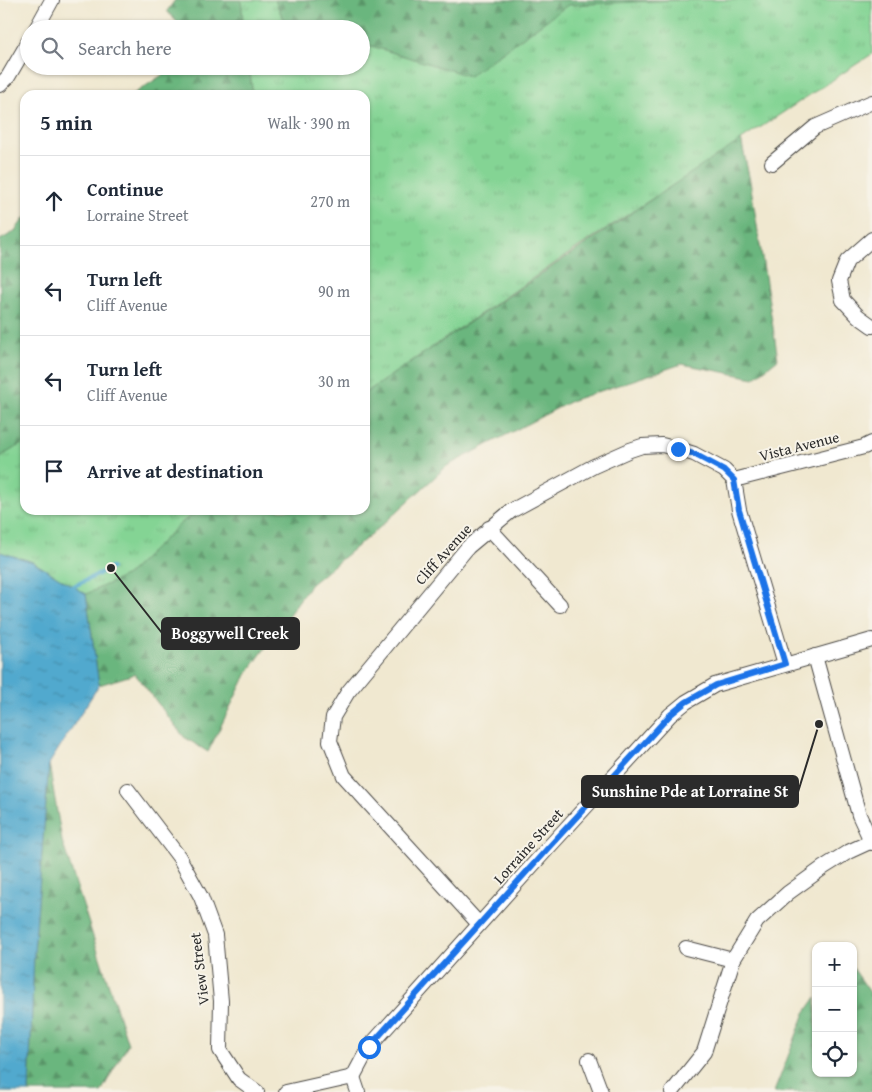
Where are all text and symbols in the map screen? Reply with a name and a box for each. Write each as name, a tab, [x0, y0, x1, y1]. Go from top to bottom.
search box	[20, 20, 370, 75]
icon: search	[38, 34, 66, 62]
text: Search here	[78, 34, 172, 62]
text: 5 min	[40, 107, 92, 138]
text: Walk · 390 m	[267, 111, 350, 135]
text: Continue	[87, 175, 164, 203]
icon: ahead	[40, 187, 68, 215]
text: 270 m	[310, 189, 350, 213]
text: Lorraine Street	[87, 203, 189, 227]
text: Turn left	[87, 265, 162, 293]
icon: left	[40, 277, 68, 305]
text: 90 m	[318, 279, 350, 303]
text: Cliff Avenue	[87, 293, 168, 317]
text: Turn left	[87, 355, 162, 383]
icon: left	[40, 367, 68, 395]
text: 30 m	[318, 369, 350, 393]
text: Cliff Avenue	[87, 383, 168, 407]
street label: Vista Avenue	[757, 426, 841, 466]
route end	[667, 438, 690, 461]
icon: arrive	[40, 457, 68, 485]
text: Arrive at destination	[87, 457, 263, 485]
street label: Cliff Avenue	[410, 519, 476, 589]
callout: Boggywell Creek	[162, 618, 299, 649]
text: Boggywell Creek	[172, 621, 289, 645]
callout: Sunshine Pde at Lorraine St	[582, 776, 798, 807]
text: Sunshine Pde at Lorraine St	[592, 779, 788, 803]
street label: Lorraine Street	[488, 803, 568, 888]
street label: View Street	[184, 931, 214, 1006]
map controls	[812, 942, 857, 1077]
button: +	[812, 942, 857, 987]
button: −	[812, 987, 857, 1032]
button: locate	[812, 1032, 857, 1077]
route start	[358, 1036, 381, 1059]

